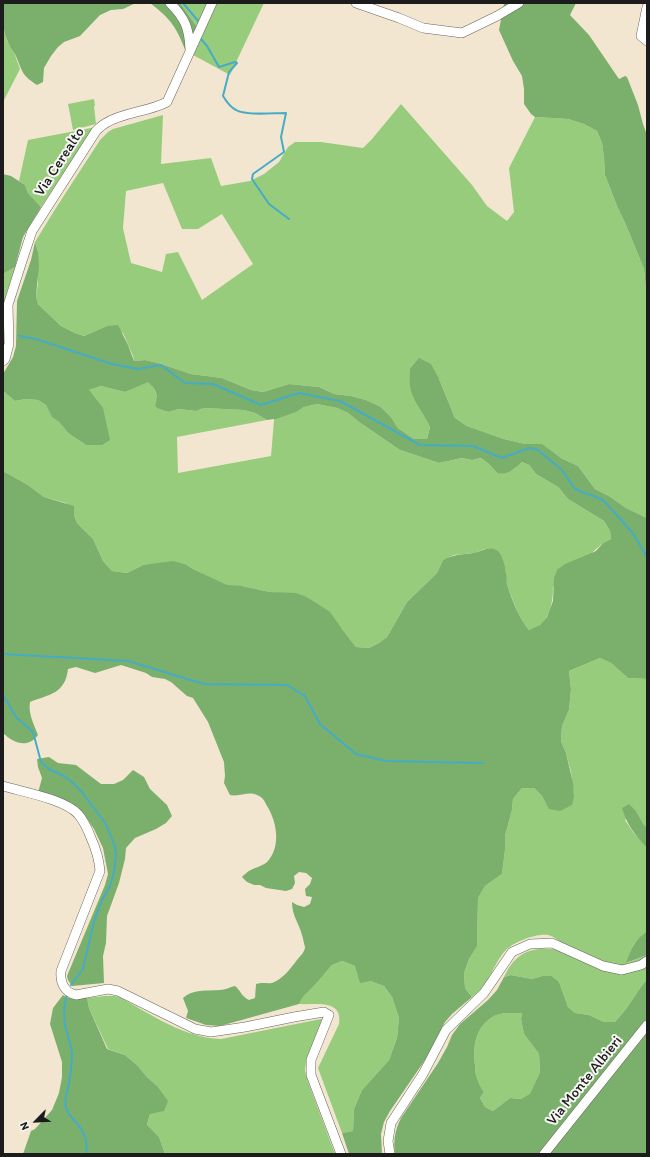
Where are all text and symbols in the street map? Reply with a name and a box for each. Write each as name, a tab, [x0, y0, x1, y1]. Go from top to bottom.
street label: Via Cerealto	[31, 124, 89, 200]
street label: Via Monte Albieri	[543, 1033, 627, 1129]
north arrow	[16, 1101, 56, 1141]
text: N	[17, 1120, 32, 1132]

